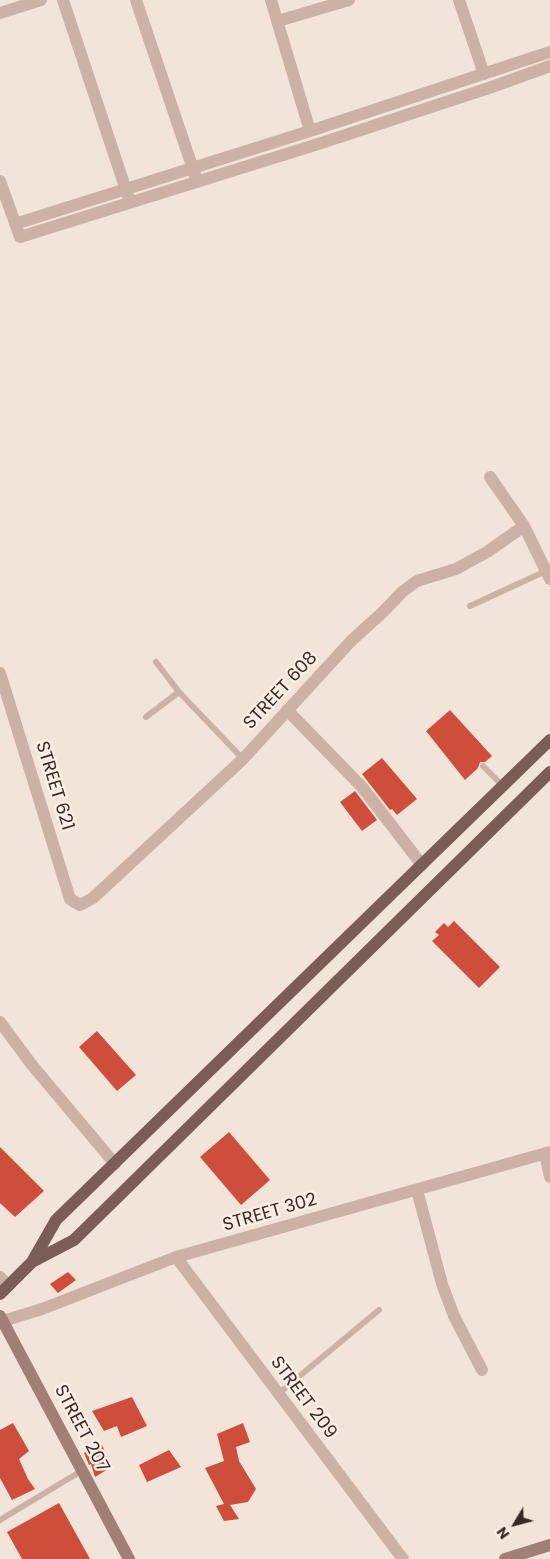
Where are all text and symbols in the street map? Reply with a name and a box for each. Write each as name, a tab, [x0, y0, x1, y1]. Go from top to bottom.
street label: STREET 608	[240, 648, 322, 734]
street label: STREET 621	[30, 739, 78, 833]
street label: STREET 302	[221, 1189, 319, 1237]
street label: STREET 209	[265, 1353, 341, 1443]
street label: STREET 207	[49, 1382, 113, 1476]
north arrow	[490, 1499, 540, 1549]
text: N	[492, 1523, 514, 1543]

